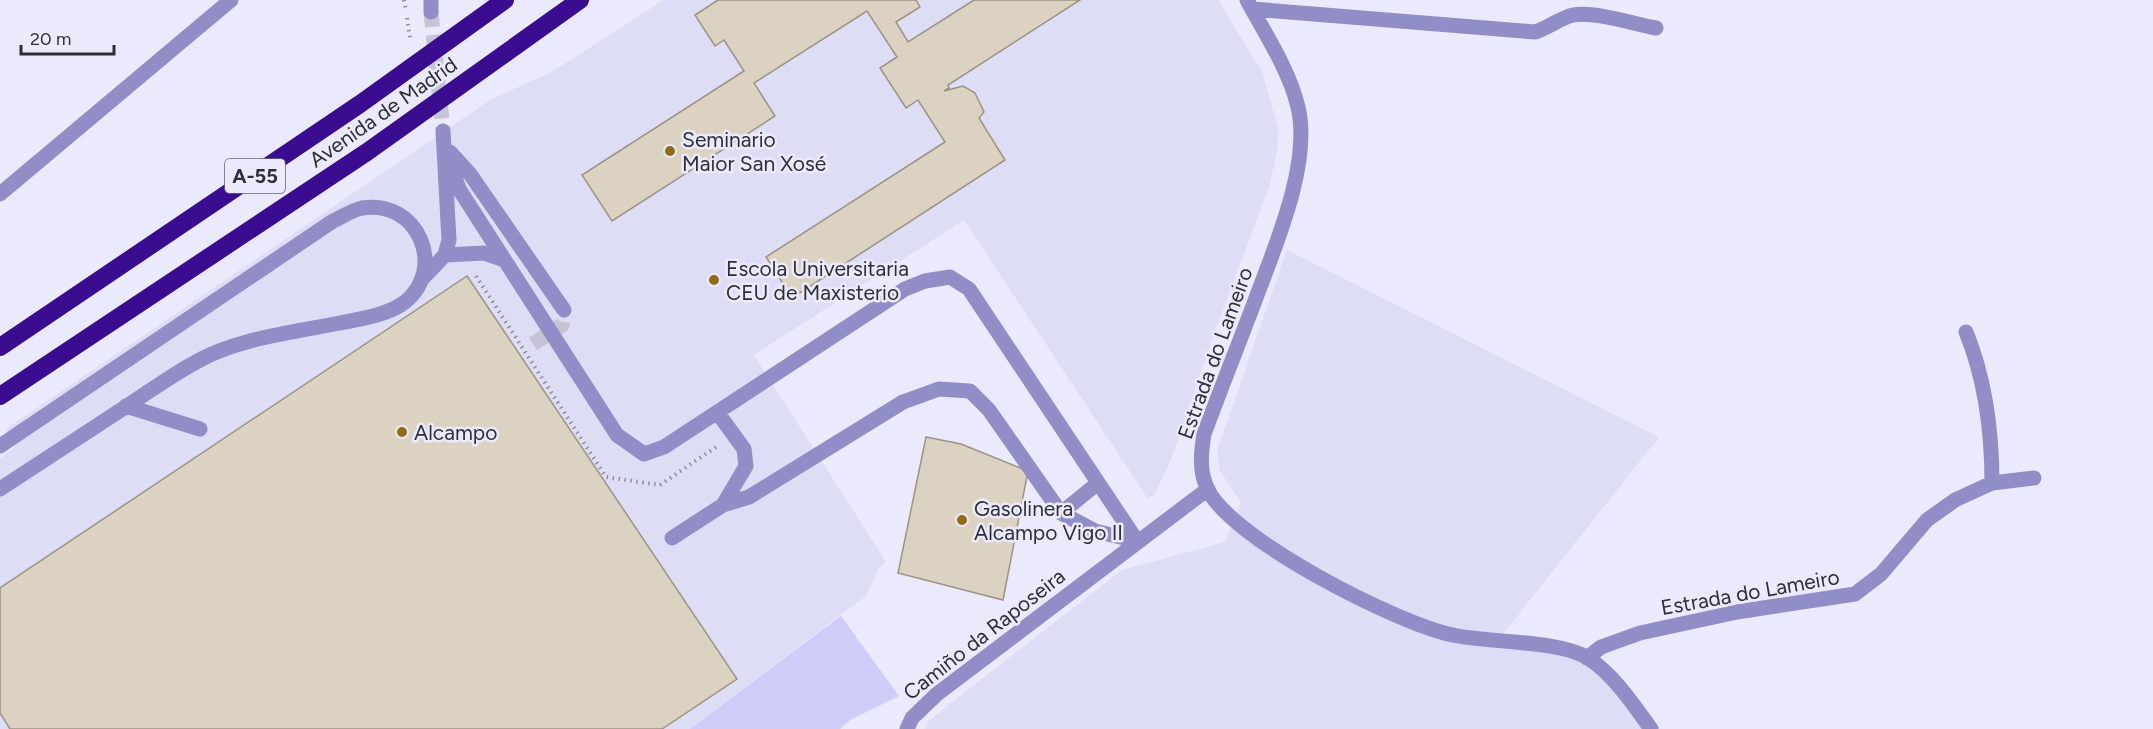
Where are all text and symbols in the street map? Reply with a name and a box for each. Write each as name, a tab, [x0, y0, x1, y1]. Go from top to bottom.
scale bar	[21, 18, 114, 56]
text: 20 m	[30, 28, 71, 50]
street label: Avenida de Madrid	[304, 52, 462, 172]
place label: Seminario Maior San Xosé	[682, 127, 826, 176]
marker: Seminario Maior San Xosé	[663, 144, 677, 158]
road number: A-55	[225, 159, 285, 193]
place label: Escola Universitaria CEU de Maxisterio	[726, 256, 909, 305]
street label: Estrada do Lameiro	[1172, 264, 1258, 442]
marker: Escola Universitaria CEU de Maxisterio	[707, 273, 721, 287]
place label: Alcampo	[414, 420, 497, 445]
marker: Alcampo	[395, 425, 409, 439]
place label: Gasolinera Alcampo Vigo II	[974, 496, 1123, 545]
marker: Gasolinera Alcampo Vigo II	[955, 513, 969, 527]
street label: Camiño da Raposeira	[898, 563, 1070, 705]
street label: Estrada do Lameiro	[1659, 564, 1841, 620]

